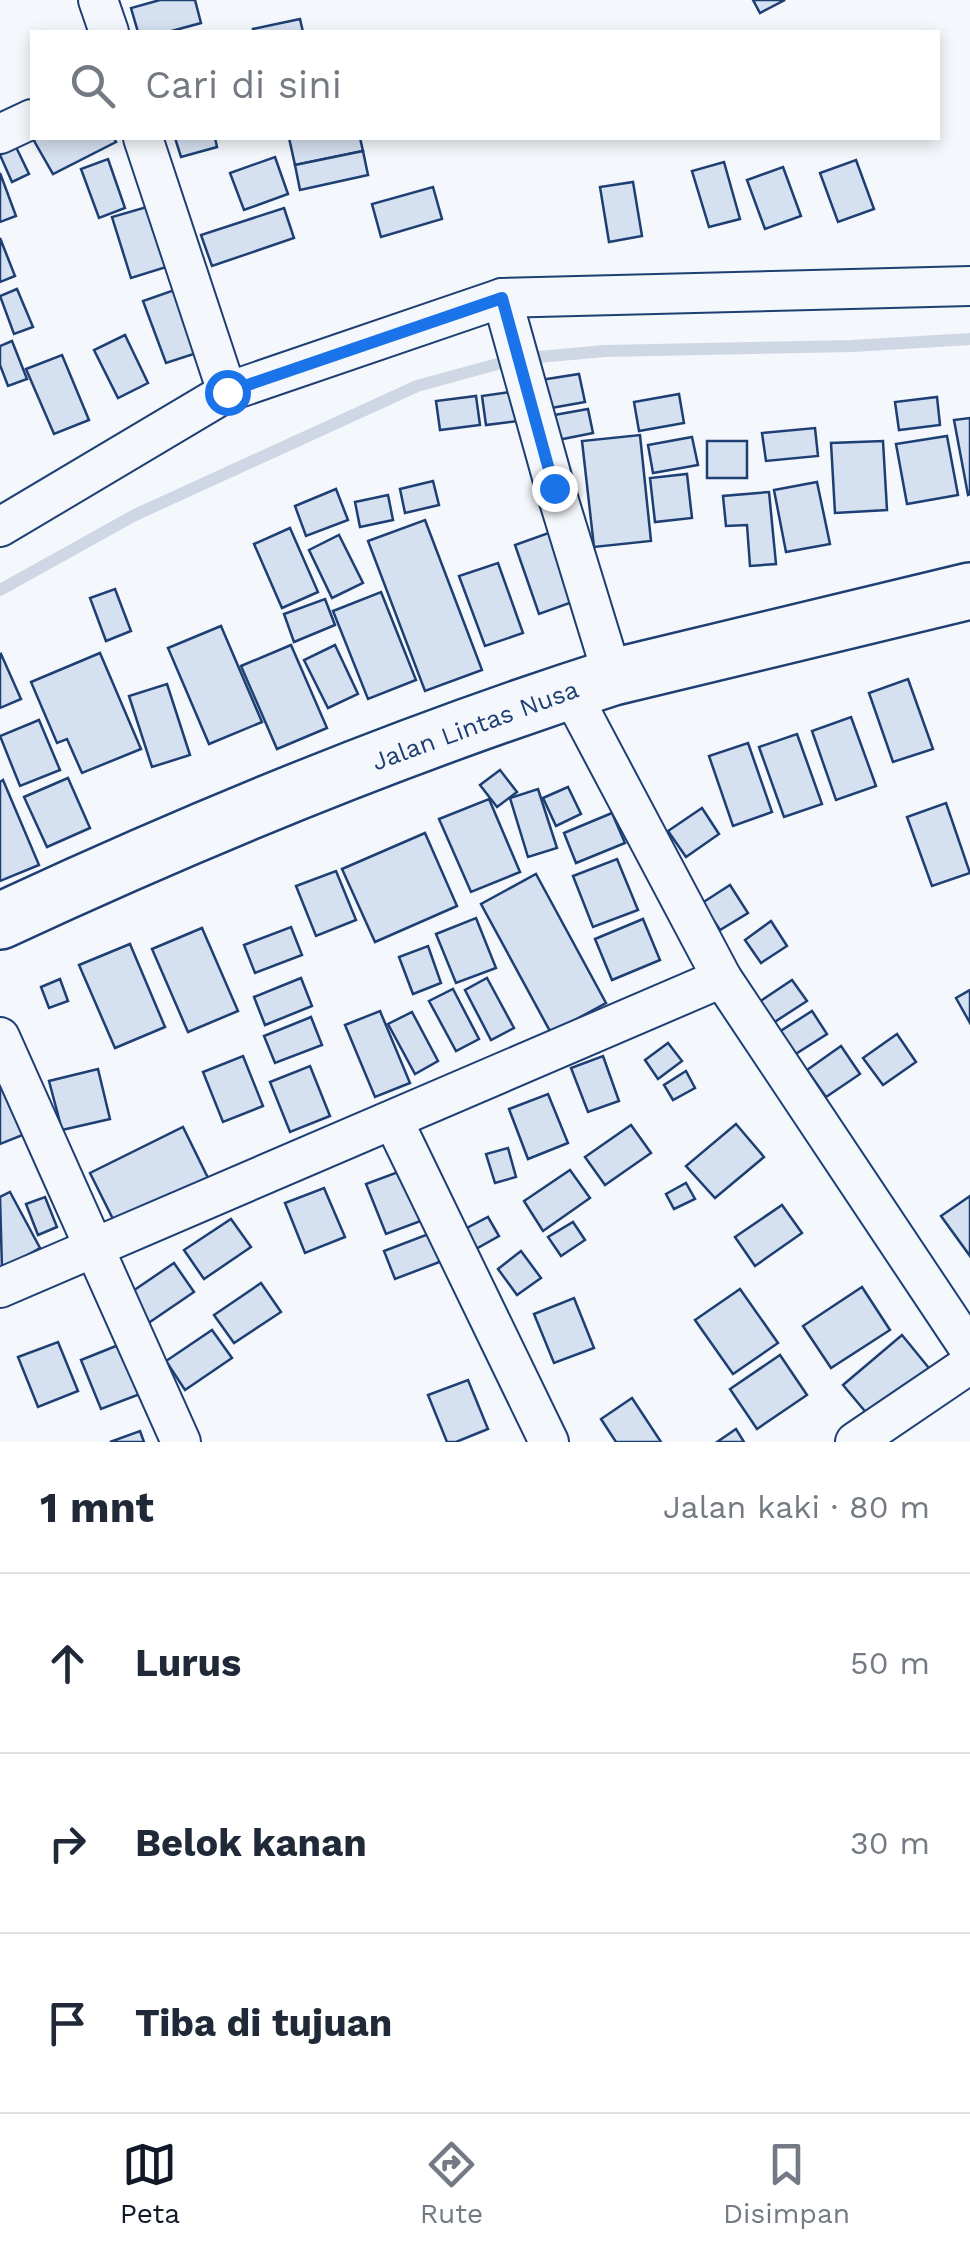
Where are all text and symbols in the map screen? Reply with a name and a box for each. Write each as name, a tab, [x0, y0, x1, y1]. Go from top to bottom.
search box	[30, 30, 940, 140]
icon: search	[65, 58, 120, 113]
text: Cari di sini	[145, 63, 342, 107]
route start	[205, 370, 251, 416]
route end	[532, 466, 578, 512]
street label: Jalan Lintas Nusa	[368, 675, 582, 776]
text: 1 mnt	[40, 1483, 154, 1532]
text: Jalan kaki · 80 m	[663, 1488, 930, 1526]
icon: ahead	[40, 1636, 95, 1691]
text: Lurus	[135, 1641, 241, 1685]
text: 50 m	[850, 1644, 930, 1682]
icon: right	[40, 1816, 95, 1871]
text: Belok kanan	[135, 1821, 367, 1865]
text: 30 m	[850, 1824, 930, 1862]
icon: arrive	[40, 1996, 95, 2051]
text: Tiba di tujuan	[135, 2001, 392, 2045]
tab: Peta	[120, 2137, 180, 2230]
tab: Rute	[420, 2137, 483, 2230]
tab: Disimpan	[723, 2137, 850, 2230]

